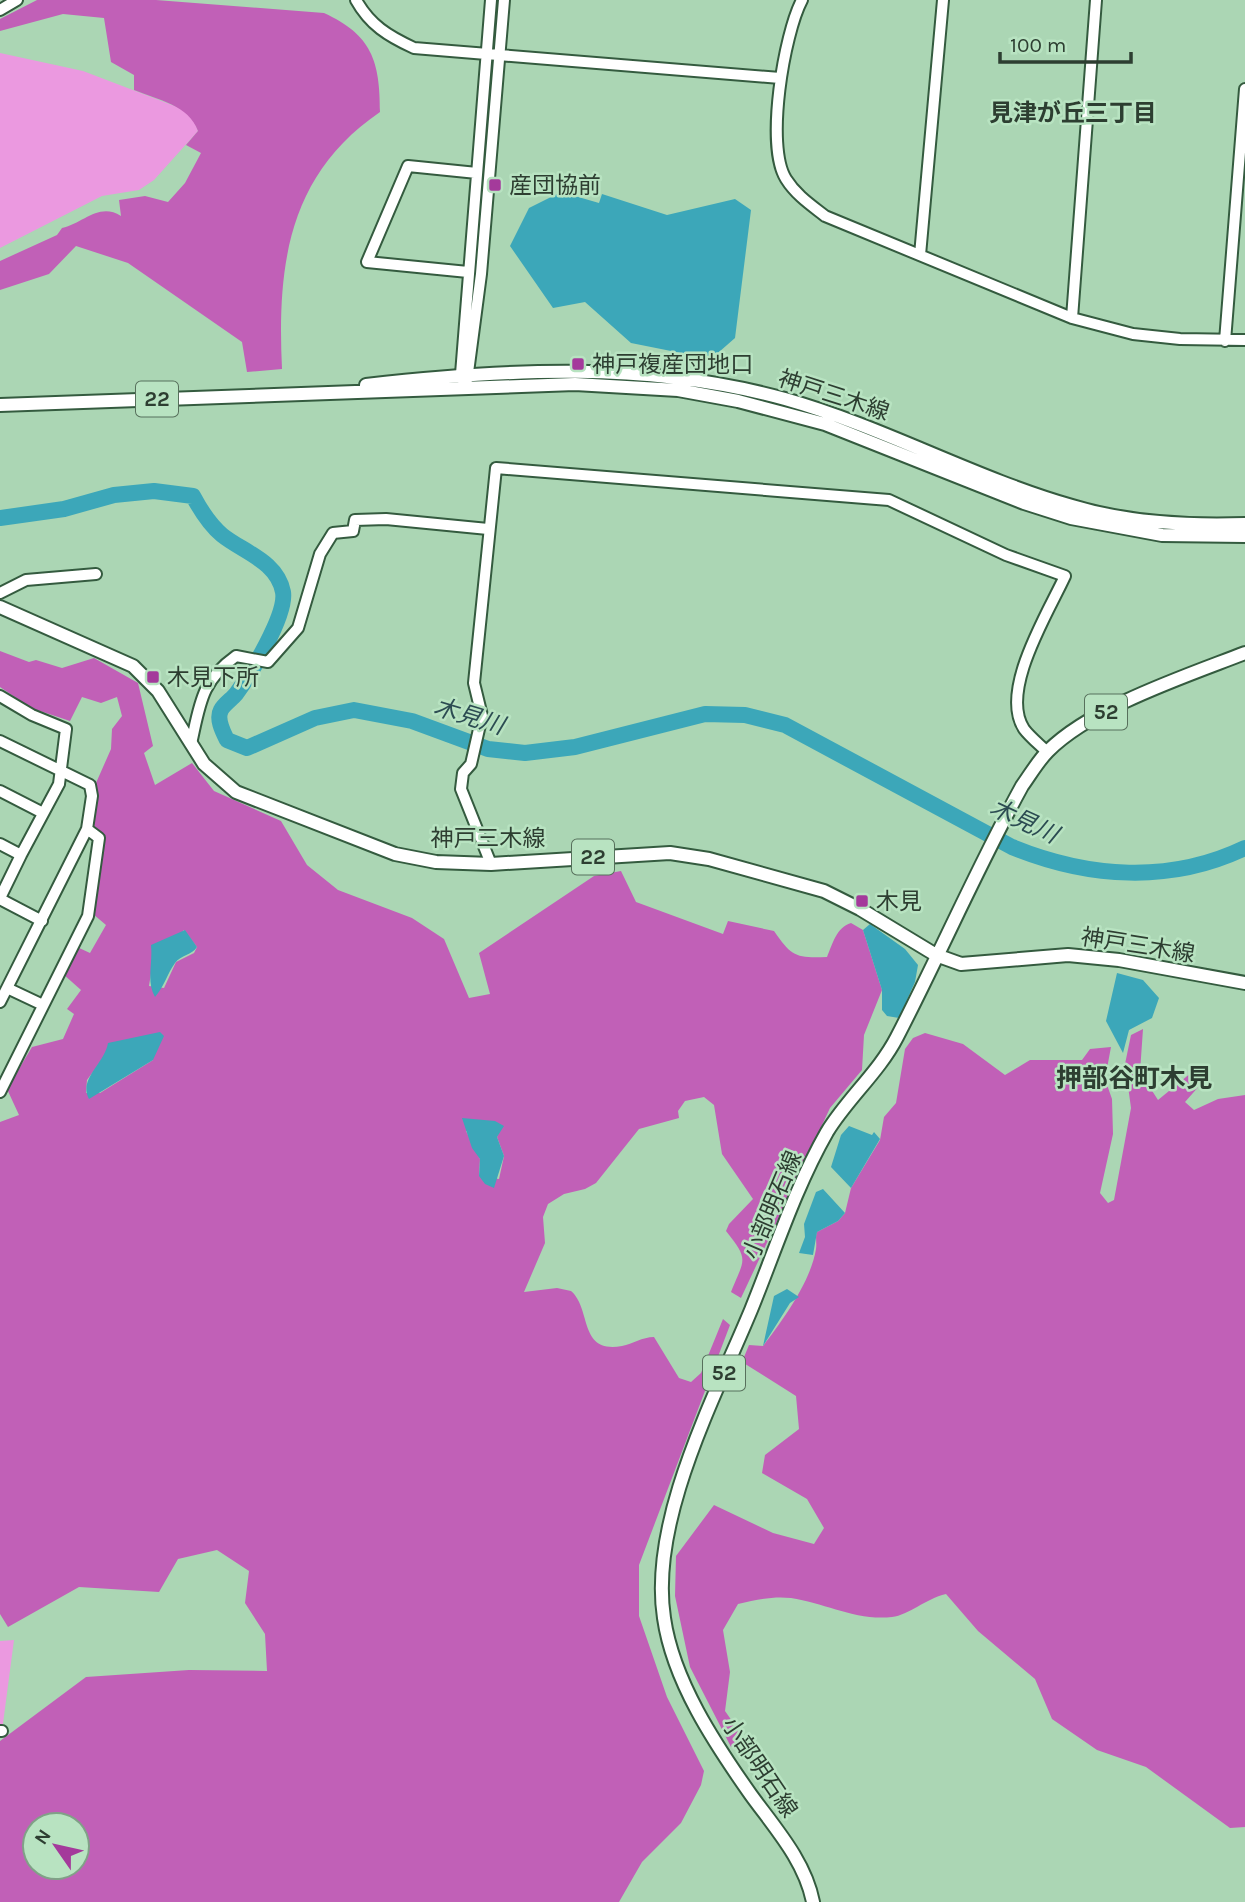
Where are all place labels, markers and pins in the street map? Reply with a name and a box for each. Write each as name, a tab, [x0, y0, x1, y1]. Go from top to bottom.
place label: 産団協前	[509, 172, 601, 199]
marker: 産団協前	[487, 177, 503, 193]
place label: 神戸複産団地口	[592, 351, 753, 378]
marker: 神戸複産団地口	[570, 356, 586, 372]
place label: 木見下所	[167, 664, 259, 691]
marker: 木見下所	[145, 669, 161, 685]
place label: 木見	[876, 888, 922, 915]
marker: 木見	[854, 893, 870, 909]

